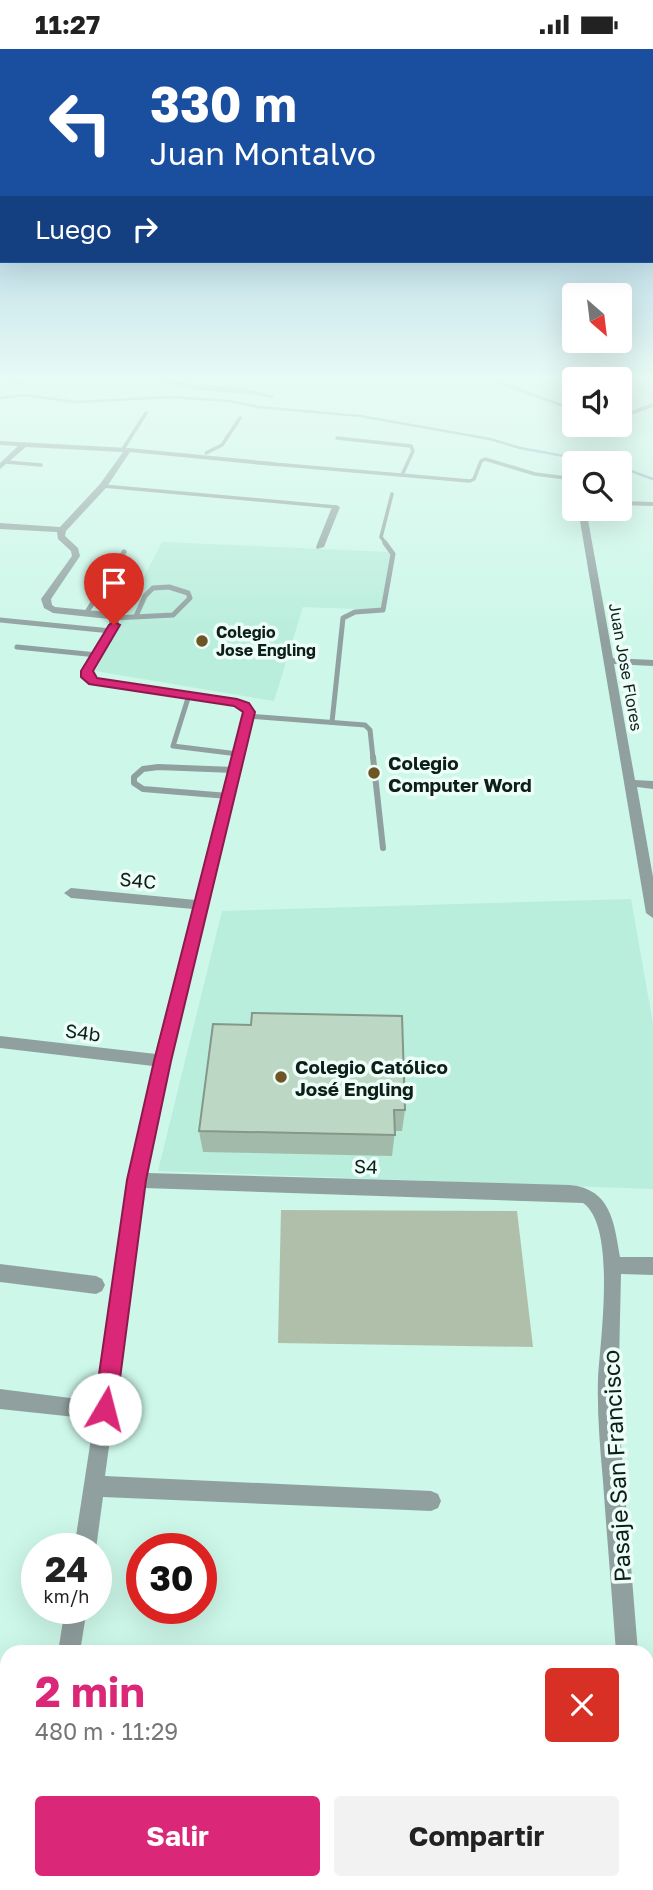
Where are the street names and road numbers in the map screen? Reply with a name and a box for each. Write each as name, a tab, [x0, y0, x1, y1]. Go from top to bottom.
street label: Juan Jose Flores	[605, 601, 647, 733]
street label: S4C	[119, 867, 157, 893]
street label: S4b	[64, 1018, 102, 1046]
street label: S4	[354, 1154, 378, 1178]
street label: Pasaje San Francisco	[596, 1349, 636, 1583]

